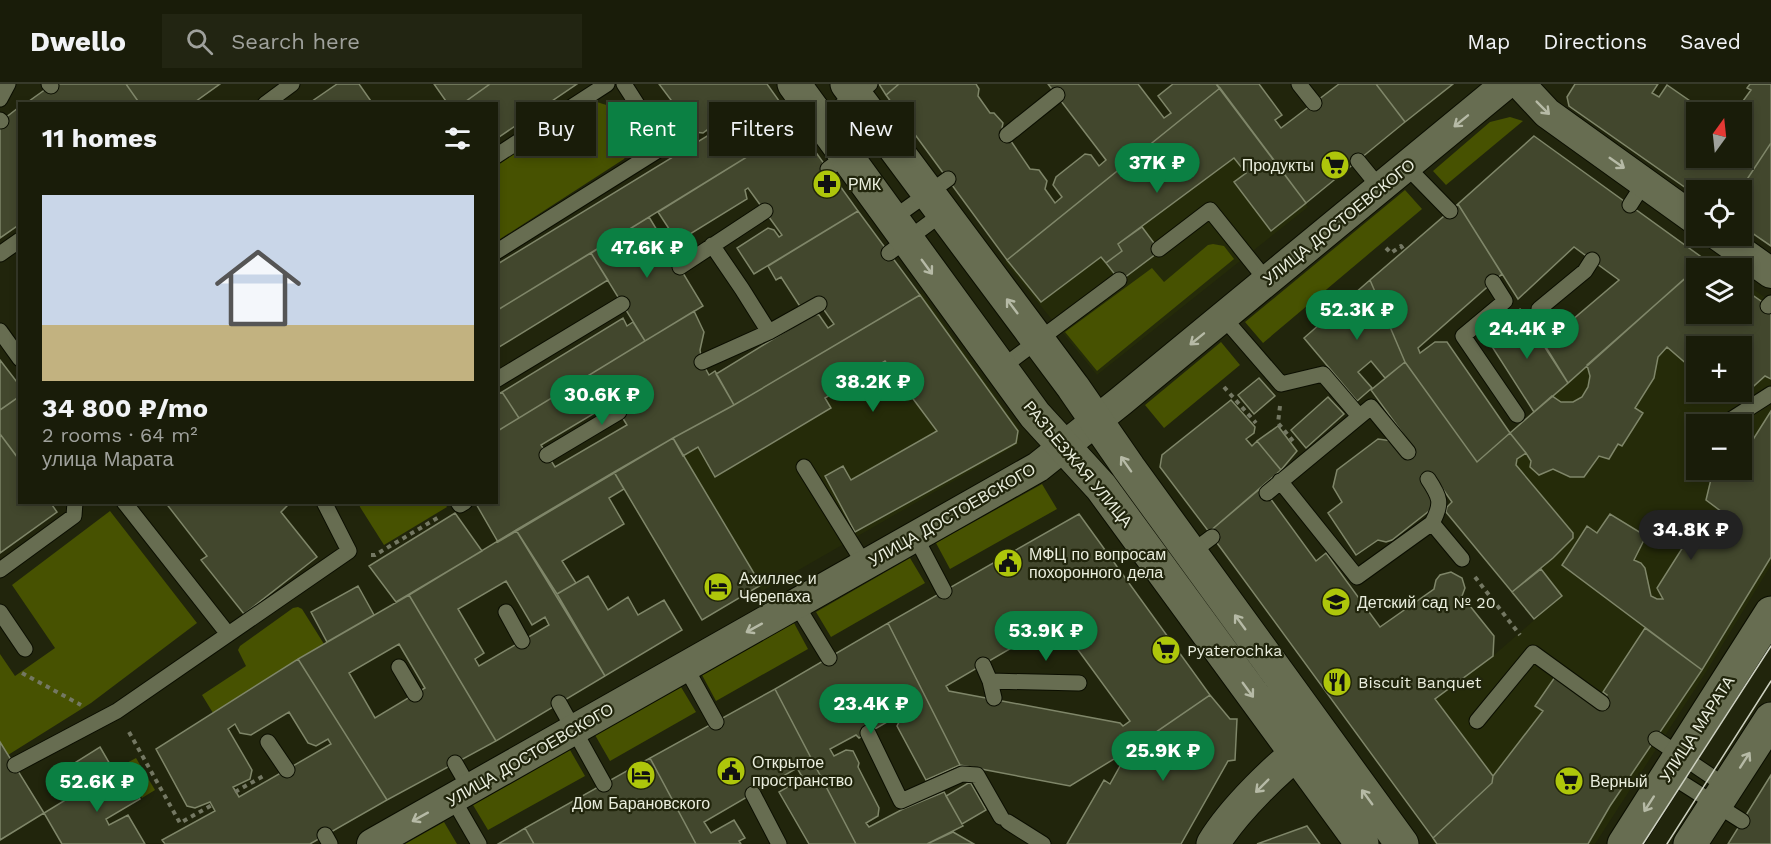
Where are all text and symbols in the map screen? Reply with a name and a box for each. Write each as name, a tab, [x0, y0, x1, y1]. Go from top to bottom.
search box	[162, 14, 582, 68]
text: Dwello	[30, 25, 126, 58]
icon: search	[183, 25, 216, 58]
text: Search here	[231, 29, 360, 54]
text: Map	[1467, 29, 1510, 54]
text: Directions	[1543, 29, 1647, 54]
text: Saved	[1680, 29, 1741, 54]
one-way arrow	[1536, 101, 1551, 116]
chip: Buy	[516, 102, 596, 156]
chip: Rent	[608, 102, 697, 156]
chip: Filters	[709, 102, 815, 156]
chip: New	[827, 102, 914, 156]
north arrow	[1686, 102, 1752, 168]
map controls	[1686, 102, 1752, 480]
one-way arrow	[1453, 115, 1469, 128]
icon: filters	[441, 122, 474, 155]
text: 11 homes	[42, 123, 157, 153]
pin: 37K ₽	[1115, 143, 1199, 194]
supermarket icon: Продукты	[1319, 149, 1351, 181]
text: 37K ₽	[1129, 150, 1185, 174]
street label: УЛИЦА ДОСТОЕВСКОГО	[1259, 155, 1419, 289]
place label: Продукты	[1242, 156, 1314, 175]
one-way arrow	[1608, 157, 1624, 169]
pharmacy icon: РМК	[811, 168, 843, 200]
place label: РМК	[848, 175, 882, 194]
button: locate	[1686, 180, 1752, 246]
pin: 47.6K ₽	[592, 228, 702, 279]
icon: home	[204, 234, 312, 342]
text: 47.6K ₽	[611, 235, 683, 259]
button: layers	[1686, 258, 1752, 324]
one-way arrow	[921, 259, 934, 275]
pin: 52.3K ₽	[1302, 290, 1412, 341]
text: 52.3K ₽	[1320, 297, 1394, 321]
one-way arrow	[1006, 298, 1019, 314]
pin: 24.4K ₽	[1472, 309, 1582, 360]
text: 24.4K ₽	[1489, 316, 1565, 340]
one-way arrow	[1189, 332, 1205, 345]
button: +	[1686, 336, 1752, 402]
pin: 38.2K ₽	[818, 362, 928, 413]
text: 38.2K ₽	[835, 369, 911, 393]
pin: 30.6K ₽	[547, 375, 657, 426]
text: 30.6K ₽	[564, 382, 640, 406]
text: 34 800 ₽/mo	[42, 393, 208, 423]
street label: РАЗЪЕЗЖАЯ УЛИЦА	[1020, 397, 1137, 531]
button: −	[1686, 414, 1752, 480]
text: 2 rooms · 64 m²	[42, 423, 198, 447]
text: улица Марата	[42, 447, 174, 471]
one-way arrow	[1120, 457, 1132, 473]
street label: УЛИЦА ДОСТОЕВСКОГО	[865, 459, 1039, 571]
pin: 34.8K ₽	[1636, 510, 1746, 561]
text: 34.8K ₽	[1653, 517, 1729, 541]
place label: МФЦ по вопросам похоронного дела	[1029, 545, 1166, 582]
public building icon: МФЦ по вопросам похоронного дела	[992, 547, 1024, 579]
place label: Ахиллес и Черепаха	[739, 569, 817, 606]
hotel icon: Ахиллес и Черепаха	[702, 571, 734, 603]
school or university icon: Детский сад № 20	[1320, 586, 1352, 618]
place label: Детский сад № 20	[1357, 593, 1496, 612]
pin: 53.9K ₽	[991, 611, 1101, 662]
one-way arrow	[1234, 615, 1247, 631]
text: 53.9K ₽	[1009, 618, 1083, 642]
one-way arrow	[746, 622, 763, 634]
supermarket icon: Pyaterochka	[1150, 634, 1182, 666]
place label: Pyaterochka	[1187, 641, 1282, 660]
restaurant icon: Biscuit Banquet	[1321, 666, 1353, 698]
street label: УЛИЦА МАРАТА	[1656, 672, 1739, 786]
place label: Biscuit Banquet	[1358, 673, 1482, 692]
one-way arrow	[1242, 681, 1254, 697]
pin: 23.4K ₽	[816, 684, 926, 735]
text: 23.4K ₽	[833, 691, 909, 715]
street label: УЛИЦА ДОСТОЕВСКОГО	[443, 699, 617, 811]
pin: 25.9K ₽	[1108, 731, 1218, 782]
text: 25.9K ₽	[1126, 738, 1200, 762]
one-way arrow	[1738, 751, 1751, 768]
place label: Открытое пространство	[752, 753, 853, 790]
public building icon: Открытое пространство	[715, 755, 747, 787]
hotel icon: Дом Барановского	[625, 759, 657, 791]
pin: 52.6K ₽	[42, 762, 152, 813]
supermarket icon: Верный	[1553, 765, 1585, 797]
text: 52.6K ₽	[60, 769, 134, 793]
place label: Верный	[1590, 772, 1648, 791]
one-way arrow	[1255, 779, 1270, 794]
one-way arrow	[1361, 789, 1374, 805]
place label: Дом Барановского	[572, 794, 710, 813]
one-way arrow	[1643, 795, 1655, 812]
one-way arrow	[412, 811, 429, 823]

